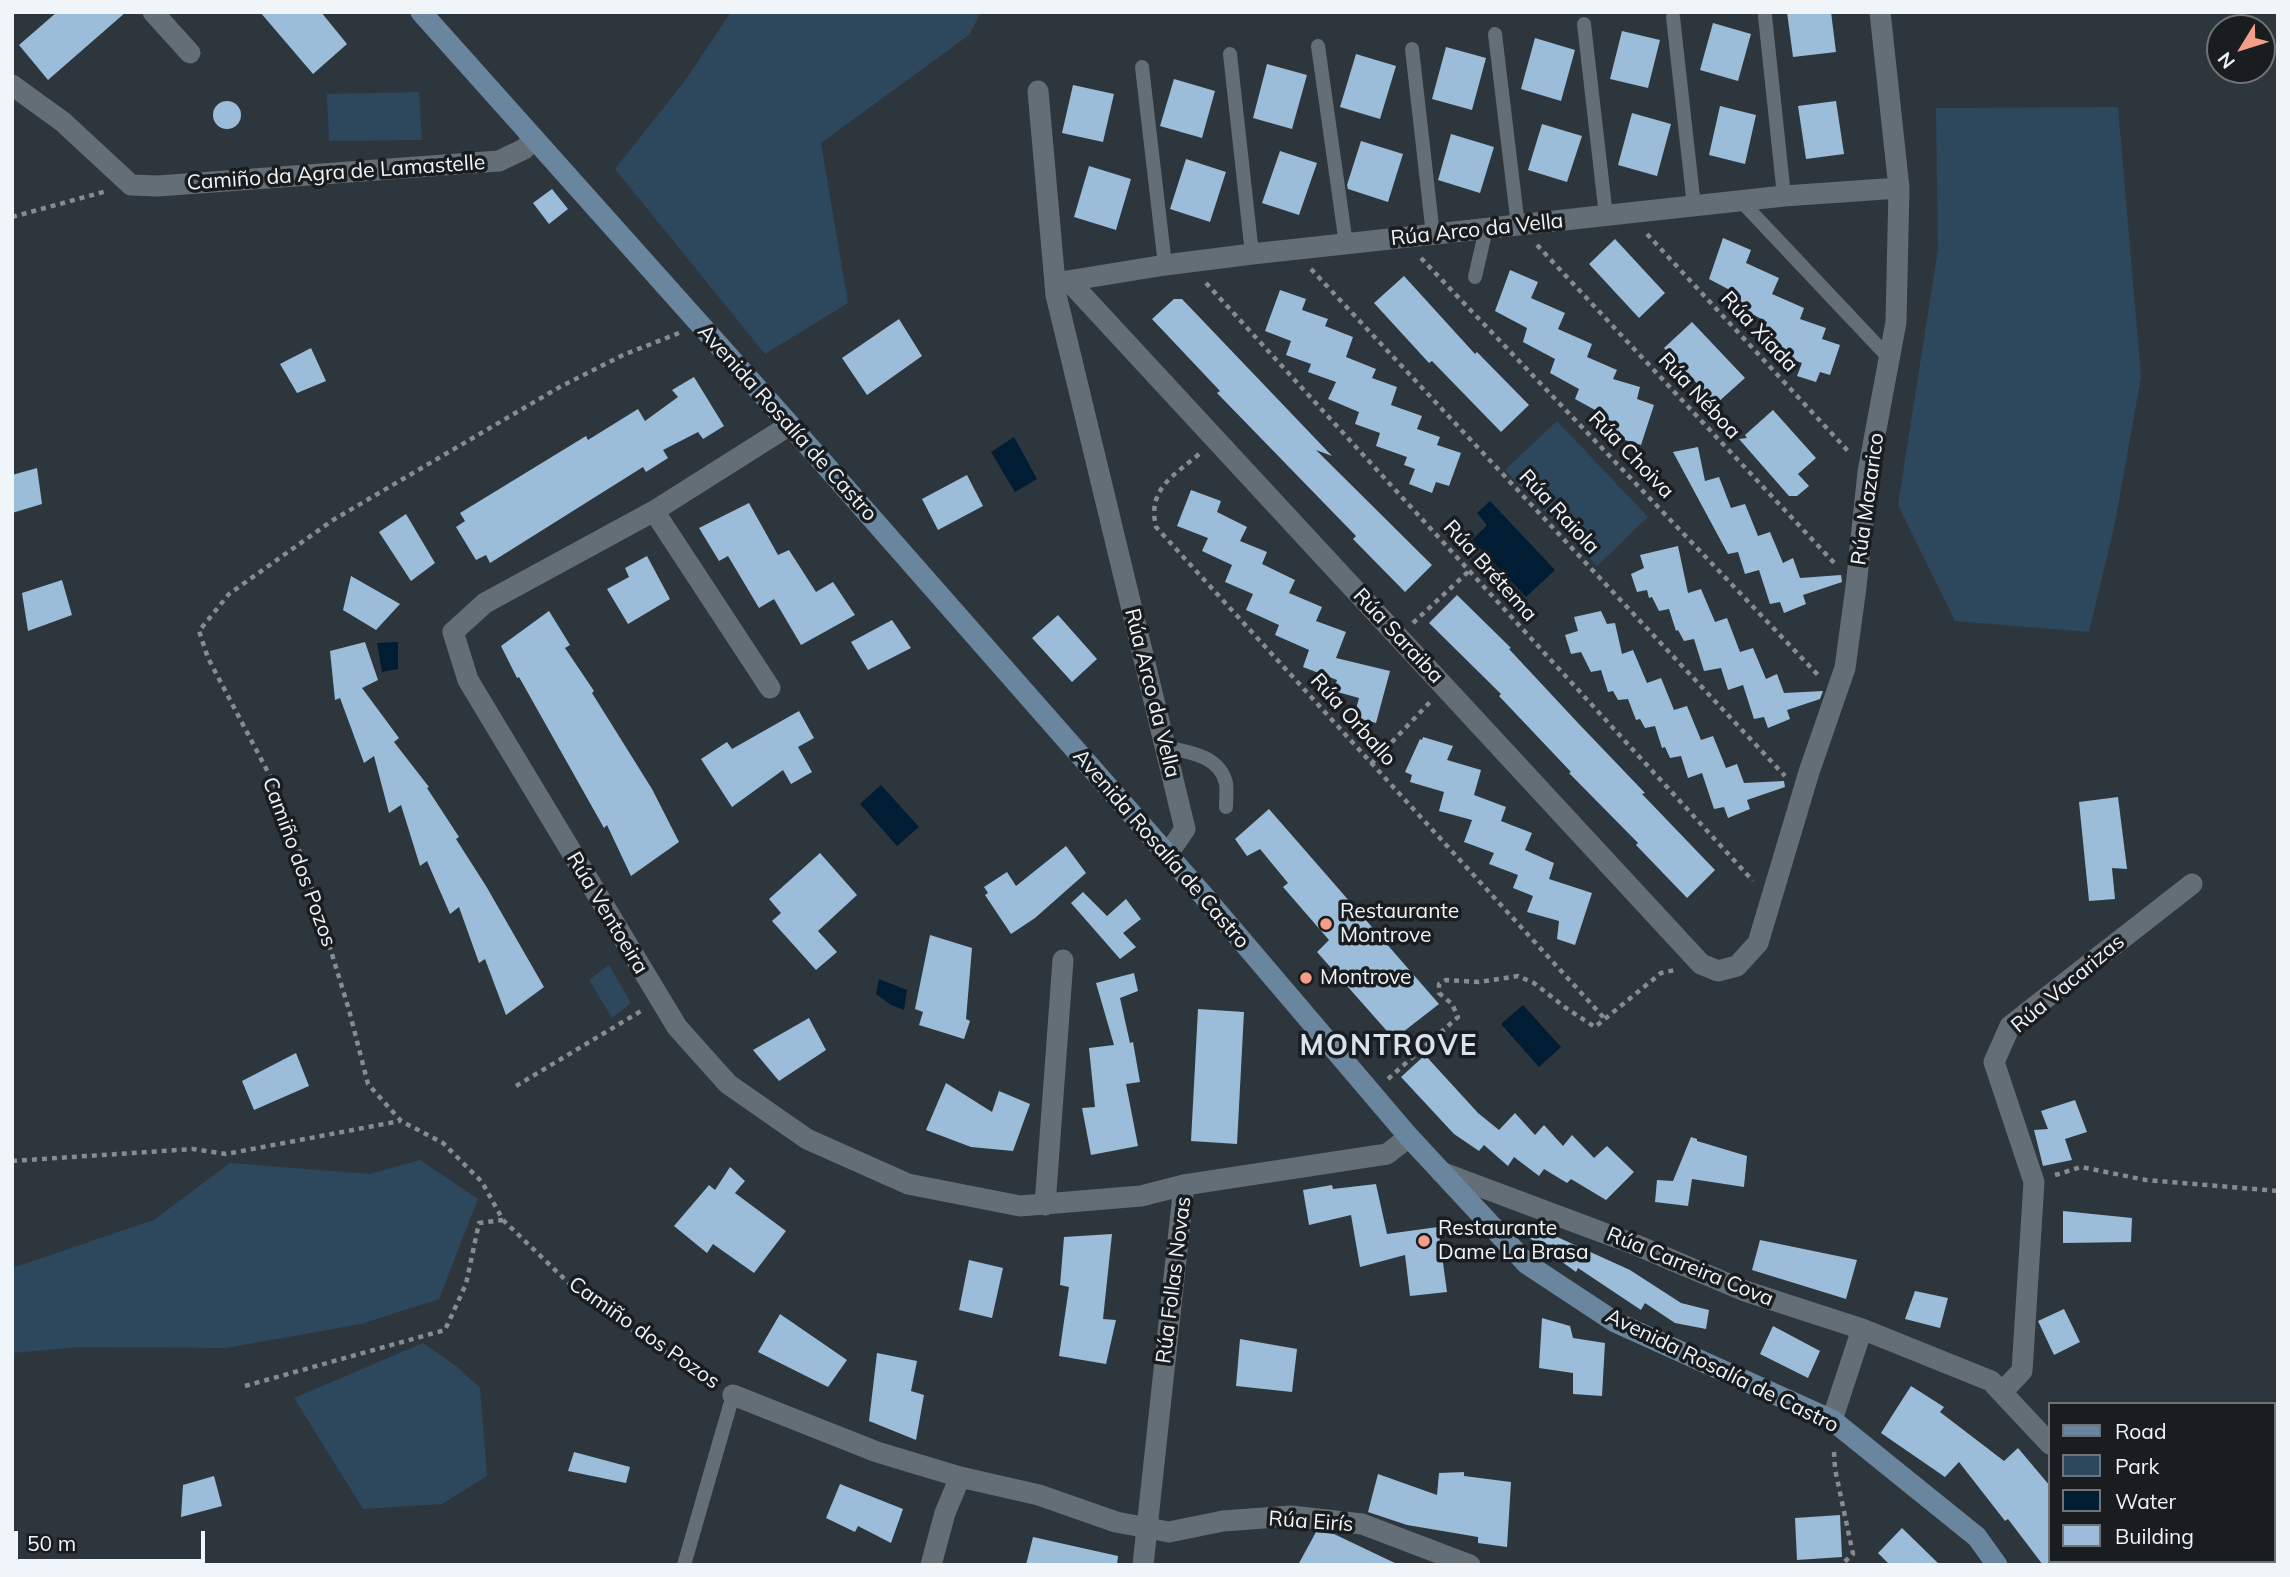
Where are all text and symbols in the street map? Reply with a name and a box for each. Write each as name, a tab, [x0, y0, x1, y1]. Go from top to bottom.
north arrow	[2206, 14, 2276, 84]
text: N	[2212, 48, 2240, 74]
street label: Camiño da Agra de Lamastelle	[186, 150, 486, 196]
street label: Rúa Arco da Vella	[1389, 208, 1565, 252]
street label: Rúa Xiada	[1715, 286, 1803, 378]
street label: Avenida Rosalía de Castro	[692, 319, 882, 527]
street label: Rúa Néboa	[1653, 348, 1745, 444]
street label: Rúa Choiva	[1583, 406, 1679, 504]
street label: Rúa Mazarico	[1846, 431, 1890, 567]
street label: Rúa Raiola	[1513, 464, 1605, 560]
street label: Rúa Brétema	[1438, 515, 1542, 627]
street label: Rúa Saraiba	[1348, 583, 1448, 689]
street label: Rúa Arco da Vella	[1119, 606, 1185, 780]
street label: Rúa Orballo	[1305, 669, 1401, 771]
street label: Avenida Rosalía de Castro	[1068, 744, 1254, 954]
street label: Camiño dos Pozos	[257, 774, 341, 950]
street label: Rúa Ventoeira	[561, 848, 653, 978]
place label: Restaurante Montrove	[1340, 899, 1459, 949]
marker: Restaurante Montrove	[1318, 916, 1334, 932]
street label: Rúa Vacarizas	[2006, 929, 2130, 1039]
place label: Montrove	[1320, 965, 1411, 991]
marker: Montrove	[1298, 970, 1314, 986]
district label: MONTROVE	[1301, 1030, 1477, 1064]
street label: Rúa Follas Novas	[1151, 1195, 1197, 1365]
place label: Restaurante Dame La Brasa	[1438, 1216, 1589, 1266]
street label: Rúa Carreira Cova	[1603, 1222, 1777, 1312]
marker: Restaurante Dame La Brasa	[1416, 1233, 1432, 1249]
street label: Camiño dos Pozos	[564, 1271, 724, 1395]
street label: Avenida Rosalía de Castro	[1601, 1304, 1843, 1438]
legend	[2048, 1402, 2276, 1563]
text: Road	[2115, 1418, 2166, 1444]
text: Park	[2115, 1453, 2159, 1479]
text: Water	[2115, 1488, 2176, 1514]
street label: Rúa Eirís	[1268, 1506, 1354, 1538]
scale bar	[18, 1518, 208, 1562]
text: Building	[2115, 1523, 2194, 1549]
text: 50 m	[27, 1530, 76, 1556]

